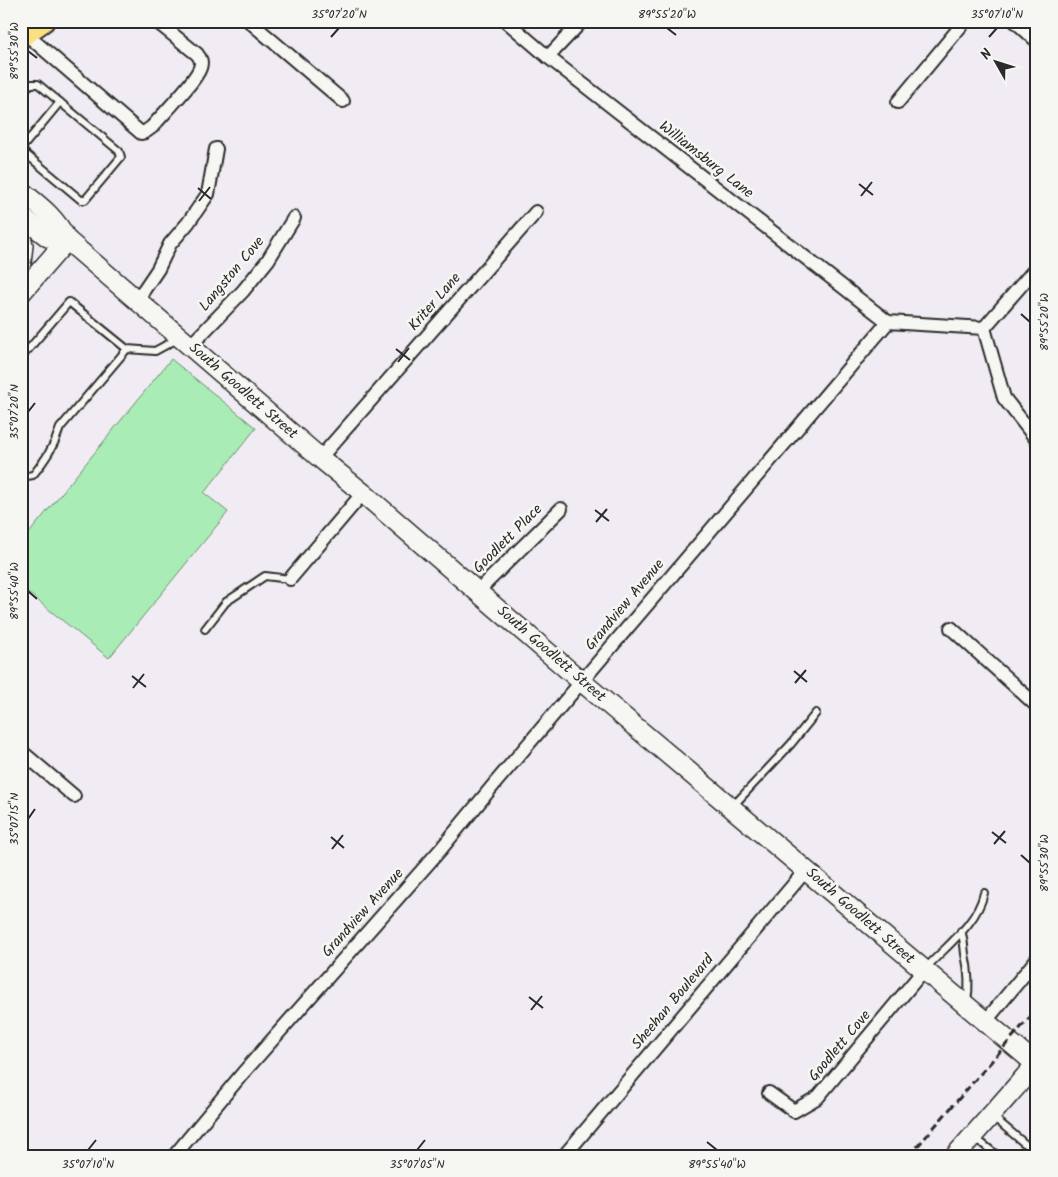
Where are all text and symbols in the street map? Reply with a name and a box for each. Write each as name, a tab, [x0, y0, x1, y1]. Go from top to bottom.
text: 35°07'20"N	[311, 5, 367, 24]
text: 89°55'20"W	[638, 5, 696, 24]
text: 35°07'10"N	[971, 5, 1023, 24]
text: 89°55'30"W	[5, 22, 24, 80]
north arrow	[970, 38, 1020, 88]
text: N	[975, 44, 998, 65]
street label: Williamsburg Lane	[653, 115, 759, 205]
street label: Langston Cove	[193, 231, 271, 317]
street label: Kriter Lane	[403, 267, 467, 337]
text: 89°55'20"W	[1035, 293, 1054, 351]
street label: South Goodlett Street	[183, 337, 303, 446]
text: 35°07'20"N	[5, 384, 24, 440]
street label: Goodlett Place	[467, 498, 549, 580]
street label: Grandview Avenue	[579, 554, 671, 656]
text: 89°55'40"W	[5, 562, 24, 620]
street label: South Goodlett Street	[491, 600, 611, 709]
text: 35°07'15"N	[5, 793, 24, 845]
text: 89°55'30"W	[1035, 834, 1054, 892]
street label: South Goodlett Street	[800, 862, 920, 971]
street label: Grandview Avenue	[316, 863, 410, 963]
street label: Sheehan Boulevard	[626, 949, 721, 1055]
street label: Goodlett Cove	[803, 1005, 877, 1087]
text: 35°07'10"N	[62, 1155, 114, 1174]
text: 35°07'05"N	[389, 1155, 445, 1174]
text: 89°55'40"W	[688, 1155, 746, 1174]

